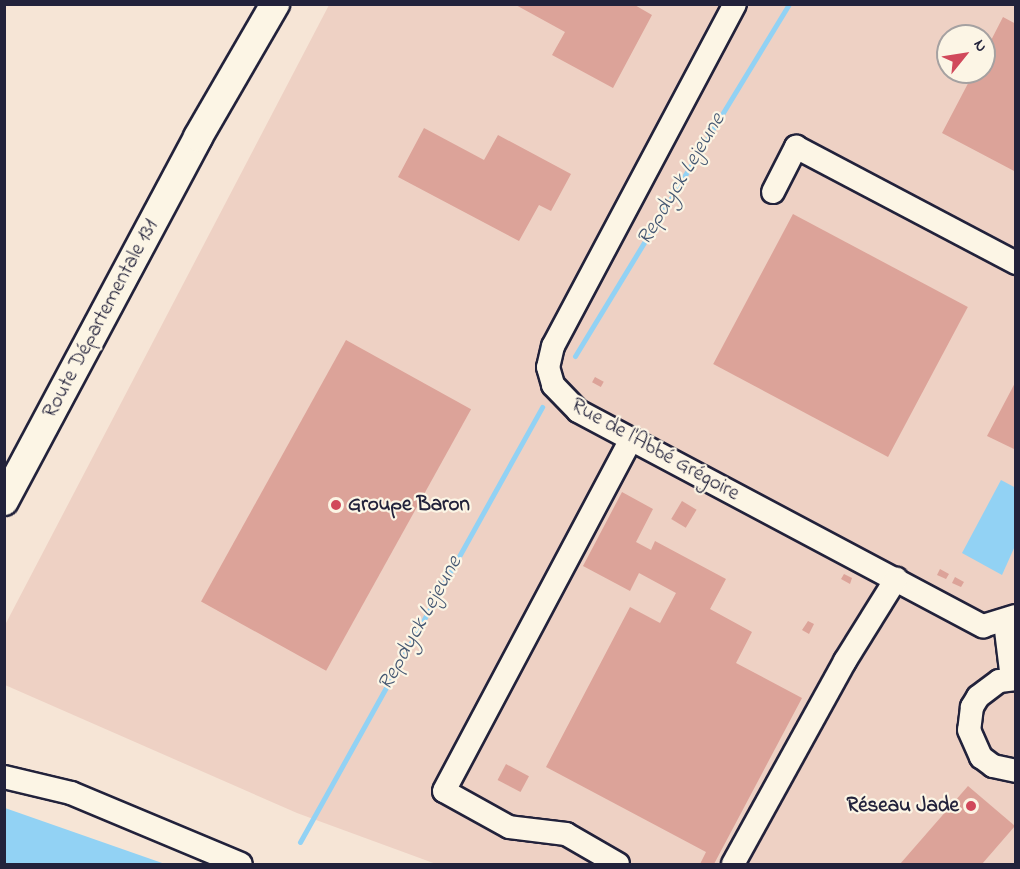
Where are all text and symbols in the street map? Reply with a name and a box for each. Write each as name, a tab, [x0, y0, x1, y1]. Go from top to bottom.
north arrow	[936, 24, 996, 84]
text: N	[967, 35, 993, 57]
water label: Repdyck Lejeune	[632, 109, 732, 251]
street label: Route Départementale 131	[38, 215, 164, 423]
street label: Rue de l'Abbé Grégoire	[566, 393, 744, 507]
place label: Groupe Baron	[348, 492, 470, 518]
marker: Groupe Baron	[329, 498, 343, 512]
water label: Repdyck Lejeune	[373, 552, 469, 696]
place label: Réseau Jade	[847, 793, 959, 819]
marker: Réseau Jade	[964, 799, 978, 813]

